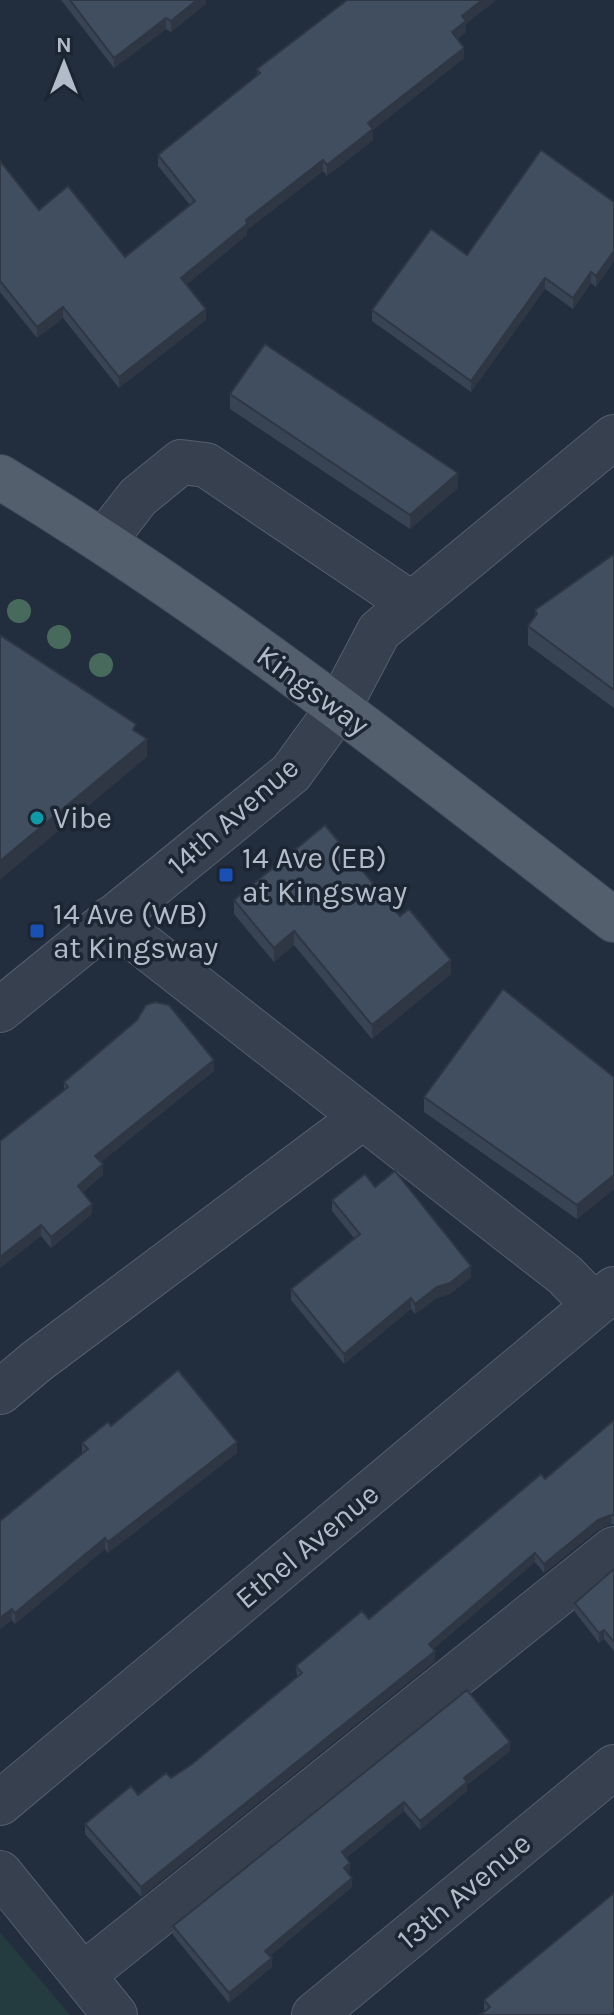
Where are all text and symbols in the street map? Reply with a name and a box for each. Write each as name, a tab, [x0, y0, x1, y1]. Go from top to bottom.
north arrow	[24, 24, 104, 104]
text: N	[56, 32, 72, 58]
street label: Kingsway	[250, 637, 376, 743]
street label: 14th Avenue	[160, 749, 306, 883]
place label: Vibe	[53, 800, 112, 836]
marker: Vibe	[28, 809, 46, 827]
place label: 14 Ave (EB) at Kingsway	[242, 840, 407, 910]
marker: 14 Ave (EB) at Kingsway	[217, 866, 235, 884]
place label: 14 Ave (WB) at Kingsway	[53, 896, 218, 966]
marker: 14 Ave (WB) at Kingsway	[28, 922, 46, 940]
street label: Ethel Avenue	[228, 1476, 386, 1616]
street label: 13th Avenue	[390, 1825, 538, 1957]

